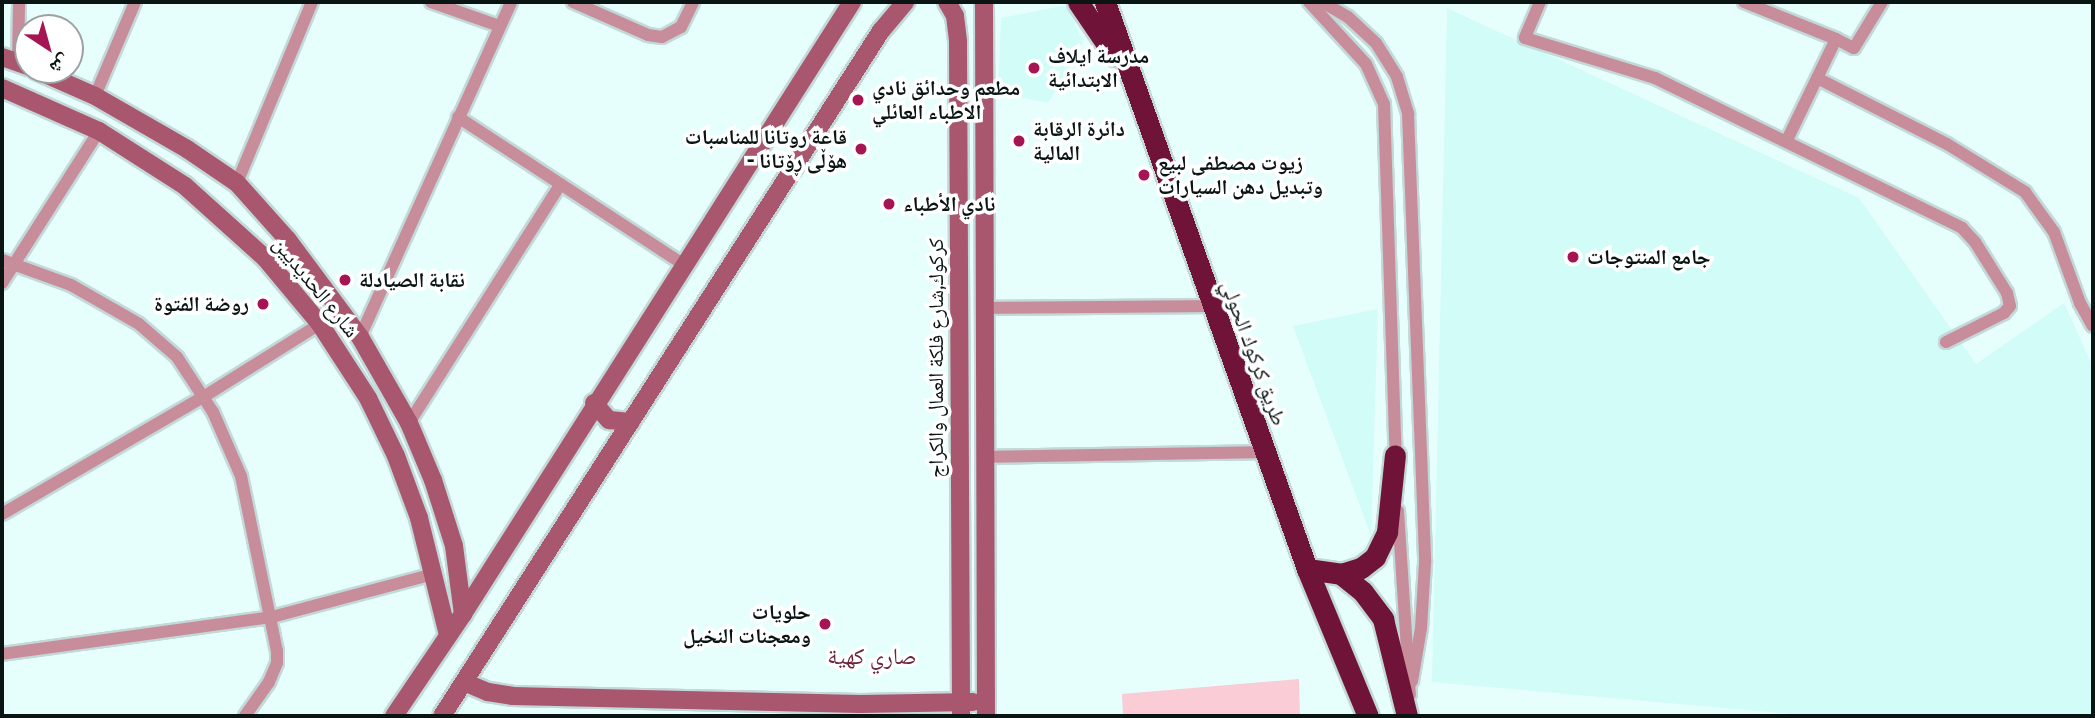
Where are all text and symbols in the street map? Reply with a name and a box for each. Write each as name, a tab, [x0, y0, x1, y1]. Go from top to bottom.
north arrow	[14, 14, 84, 84]
place label: مدرسة ايلاف الابتدائية	[1048, 43, 1149, 93]
text: ش	[46, 50, 75, 80]
marker: مدرسة ايلاف الابتدائية	[1026, 60, 1042, 76]
place label: مطعم وحدائق نادي الاطباء العائلي	[872, 75, 1020, 125]
marker: مطعم وحدائق نادي الاطباء العائلي	[850, 92, 866, 108]
place label: دائرة الرقابة المالية	[1033, 116, 1125, 166]
place label: قاعة روتانا للمناسبات - هۆڵی ڕۆتانا	[685, 124, 847, 174]
marker: دائرة الرقابة المالية	[1011, 133, 1027, 149]
marker: قاعة روتانا للمناسبات - هۆڵی ڕۆتانا	[853, 141, 869, 157]
place label: زيوت مصطفى لبيع وتبديل دهن السيارات	[1158, 150, 1323, 200]
marker: زيوت مصطفى لبيع وتبديل دهن السيارات	[1136, 167, 1152, 183]
place label: نادي الأطباء	[903, 191, 995, 217]
marker: نادي الأطباء	[881, 196, 897, 212]
street label: شارع الحديديين	[268, 231, 364, 343]
street label: كركوك,شارع فلكة العمال والكراج	[923, 238, 949, 478]
place label: جامع المنتوجات	[1587, 244, 1711, 270]
marker: جامع المنتوجات	[1565, 249, 1581, 265]
place label: نقابة الصيادلة	[359, 267, 465, 293]
marker: نقابة الصيادلة	[337, 272, 353, 288]
street label: طريق كركوك الحولي	[1216, 277, 1292, 429]
place label: روضة الفتوة	[154, 291, 249, 317]
marker: روضة الفتوة	[255, 296, 271, 312]
place label: حلويات ومعجنات النخيل	[683, 599, 811, 649]
marker: حلويات ومعجنات النخيل	[817, 616, 833, 632]
district label: صاري كهية	[827, 642, 917, 670]

